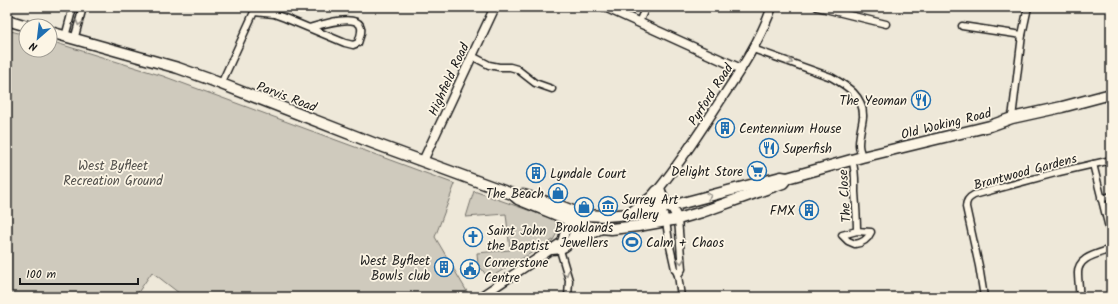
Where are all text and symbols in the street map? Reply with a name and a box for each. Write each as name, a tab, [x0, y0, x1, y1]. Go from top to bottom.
north arrow	[18, 18, 58, 58]
one-way arrow	[75, 20, 84, 27]
text: N	[26, 36, 41, 56]
street label: Highfield Road	[423, 39, 476, 120]
one-way arrow	[786, 57, 793, 66]
street label: Pyrford Road	[683, 59, 739, 130]
street label: Parvis Road	[253, 76, 320, 119]
restaurant icon: The Yeoman	[910, 89, 932, 111]
place label: The Yeoman	[839, 91, 907, 112]
street label: Old Woking Road	[899, 103, 994, 146]
building icon: Centennium House	[714, 117, 736, 139]
place label: Centennium House	[739, 119, 842, 140]
restaurant icon: Superfish	[758, 137, 780, 159]
place label: Superfish	[783, 139, 832, 160]
street label: Brantwood Gardens	[971, 148, 1080, 196]
park label: West Byfleet Recreation Ground	[63, 156, 163, 192]
supermarket icon: Delight Store	[746, 160, 768, 182]
building icon: Lyndale Court	[525, 162, 547, 184]
place label: Delight Store	[671, 162, 743, 183]
place label: Lyndale Court	[550, 164, 627, 185]
street label: The Close	[833, 168, 858, 223]
shop icon: The Beach	[547, 182, 569, 204]
place label: The Beach	[486, 184, 544, 205]
place label: Surrey Art Gallery	[622, 190, 679, 226]
one-way arrow	[706, 193, 712, 201]
museum icon: Surrey Art Gallery	[597, 195, 619, 217]
shop icon: Brooklands Jewellers	[573, 196, 595, 218]
building icon: FMX	[798, 199, 820, 221]
place label: FMX	[770, 201, 796, 222]
place label: Brooklands Jewellers	[555, 218, 614, 254]
place label: Saint John the Baptist	[487, 221, 550, 257]
church icon: Saint John the Baptist	[462, 226, 484, 248]
sports icon: Calm + Chaos	[621, 231, 643, 253]
place label: Calm + Chaos	[646, 233, 724, 254]
place label: West Byfleet Bowls club	[360, 251, 431, 287]
place label: Cornerstone Centre	[484, 253, 548, 289]
building icon: West Byfleet Bowls club	[433, 256, 455, 278]
public building icon: Cornerstone Centre	[459, 258, 481, 280]
one-way arrow	[677, 258, 686, 264]
scale bar	[20, 260, 138, 286]
text: 100 m	[26, 265, 57, 284]
one-way arrow	[562, 270, 570, 277]

